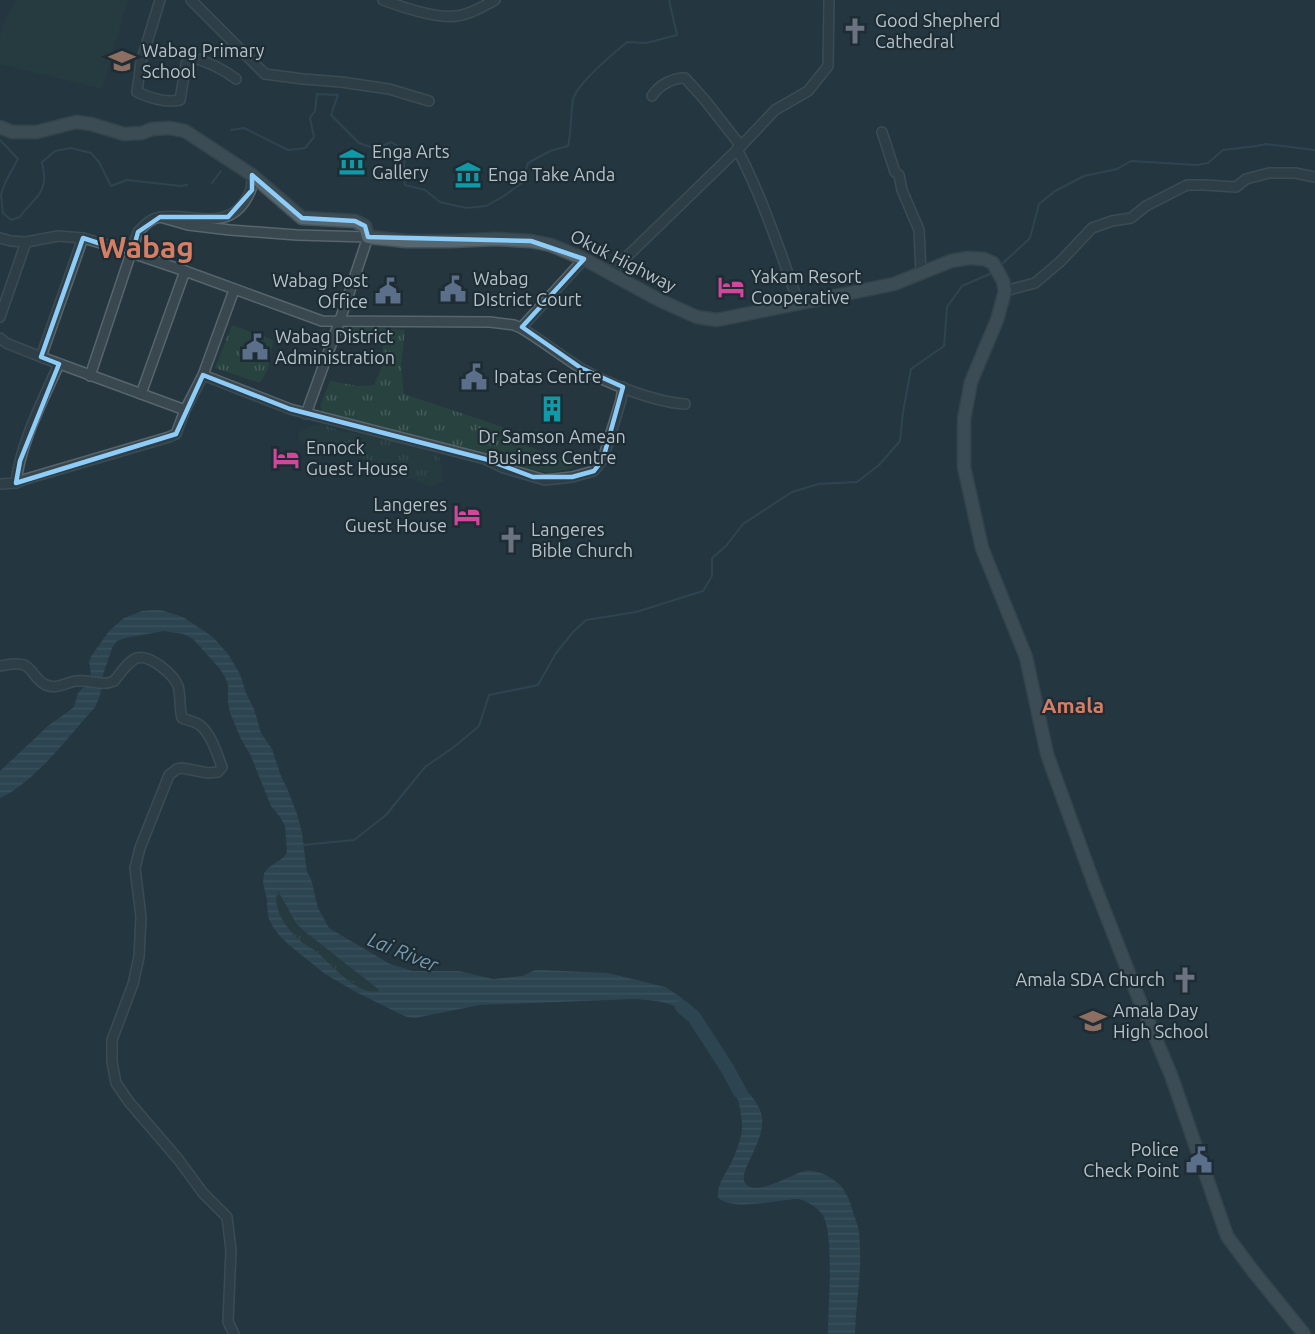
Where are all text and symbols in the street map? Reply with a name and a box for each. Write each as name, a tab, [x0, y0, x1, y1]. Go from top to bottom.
place label: Good Shepherd Cathedral	[875, 10, 1000, 51]
church icon: Good Shepherd Cathedral	[840, 16, 870, 46]
place label: Wabag Primary School	[142, 40, 265, 81]
school or university icon: Wabag Primary School	[107, 46, 137, 76]
place label: Enga Arts Gallery	[372, 141, 450, 182]
museum icon: Enga Arts Gallery	[337, 147, 367, 177]
museum icon: Enga Take Anda	[453, 160, 483, 190]
place label: Enga Take Anda	[488, 164, 615, 184]
street label: Okuk Highway	[567, 225, 680, 295]
district label: Wabag	[98, 230, 194, 264]
place label: Yakam Resort Cooperative	[751, 266, 861, 307]
place label: Wabag DIstrict Court	[473, 268, 582, 309]
place label: Wabag Post Office	[272, 270, 368, 311]
hotel icon: Yakam Resort Cooperative	[716, 272, 746, 302]
public building icon: Wabag DIstrict Court	[438, 274, 468, 304]
public building icon: Wabag Post Office	[373, 276, 403, 306]
place label: Wabag District Administration	[275, 326, 395, 367]
public building icon: Wabag District Administration	[240, 332, 270, 362]
public building icon: Ipatas Centre	[459, 362, 489, 392]
place label: Ipatas Centre	[494, 366, 602, 386]
building icon: Dr Samson Amean Business Centre	[537, 394, 567, 424]
place label: Dr Samson Amean Business Centre	[478, 426, 626, 467]
place label: Ennock Guest House	[306, 437, 408, 478]
hotel icon: Ennock Guest House	[271, 443, 301, 473]
place label: Langeres Guest House	[345, 494, 447, 535]
hotel icon: Langeres Guest House	[452, 500, 482, 530]
place label: Langeres Bible Church	[531, 519, 633, 560]
church icon: Langeres Bible Church	[496, 525, 526, 555]
district label: Amala	[1042, 693, 1104, 717]
water label: Lai River	[365, 927, 443, 977]
church icon: Amala SDA Church	[1170, 965, 1200, 995]
place label: Amala SDA Church	[1016, 969, 1165, 989]
place label: Amala Day High School	[1113, 1000, 1209, 1041]
school or university icon: Amala Day High School	[1078, 1006, 1108, 1036]
place label: Police Check Point	[1083, 1139, 1179, 1180]
public building icon: Police Check Point	[1184, 1145, 1214, 1175]

